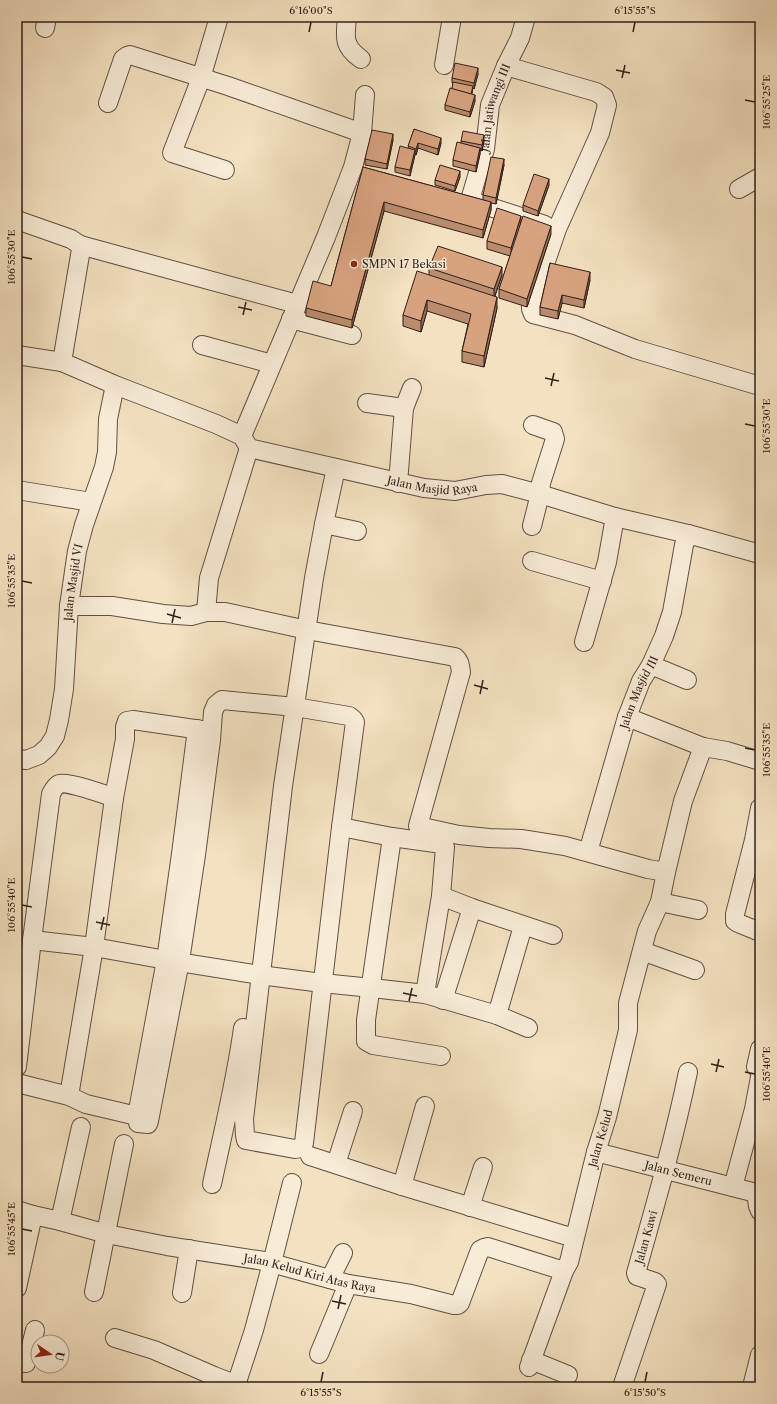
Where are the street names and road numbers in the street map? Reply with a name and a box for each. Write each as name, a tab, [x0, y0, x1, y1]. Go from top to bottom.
street label: Jalan Jatiwangi III	[477, 61, 513, 156]
street label: Jalan Masjid Raya	[384, 472, 479, 498]
street label: Jalan Masjid VI	[61, 542, 86, 623]
street label: Jalan Masjid III	[616, 654, 661, 732]
street label: Jalan Kelud	[585, 1108, 616, 1171]
street label: Jalan Semeru	[641, 1157, 714, 1188]
street label: Jalan Kawi	[631, 1208, 661, 1267]
street label: Jalan Kelud Kiri Atas Raya	[241, 1251, 377, 1295]

